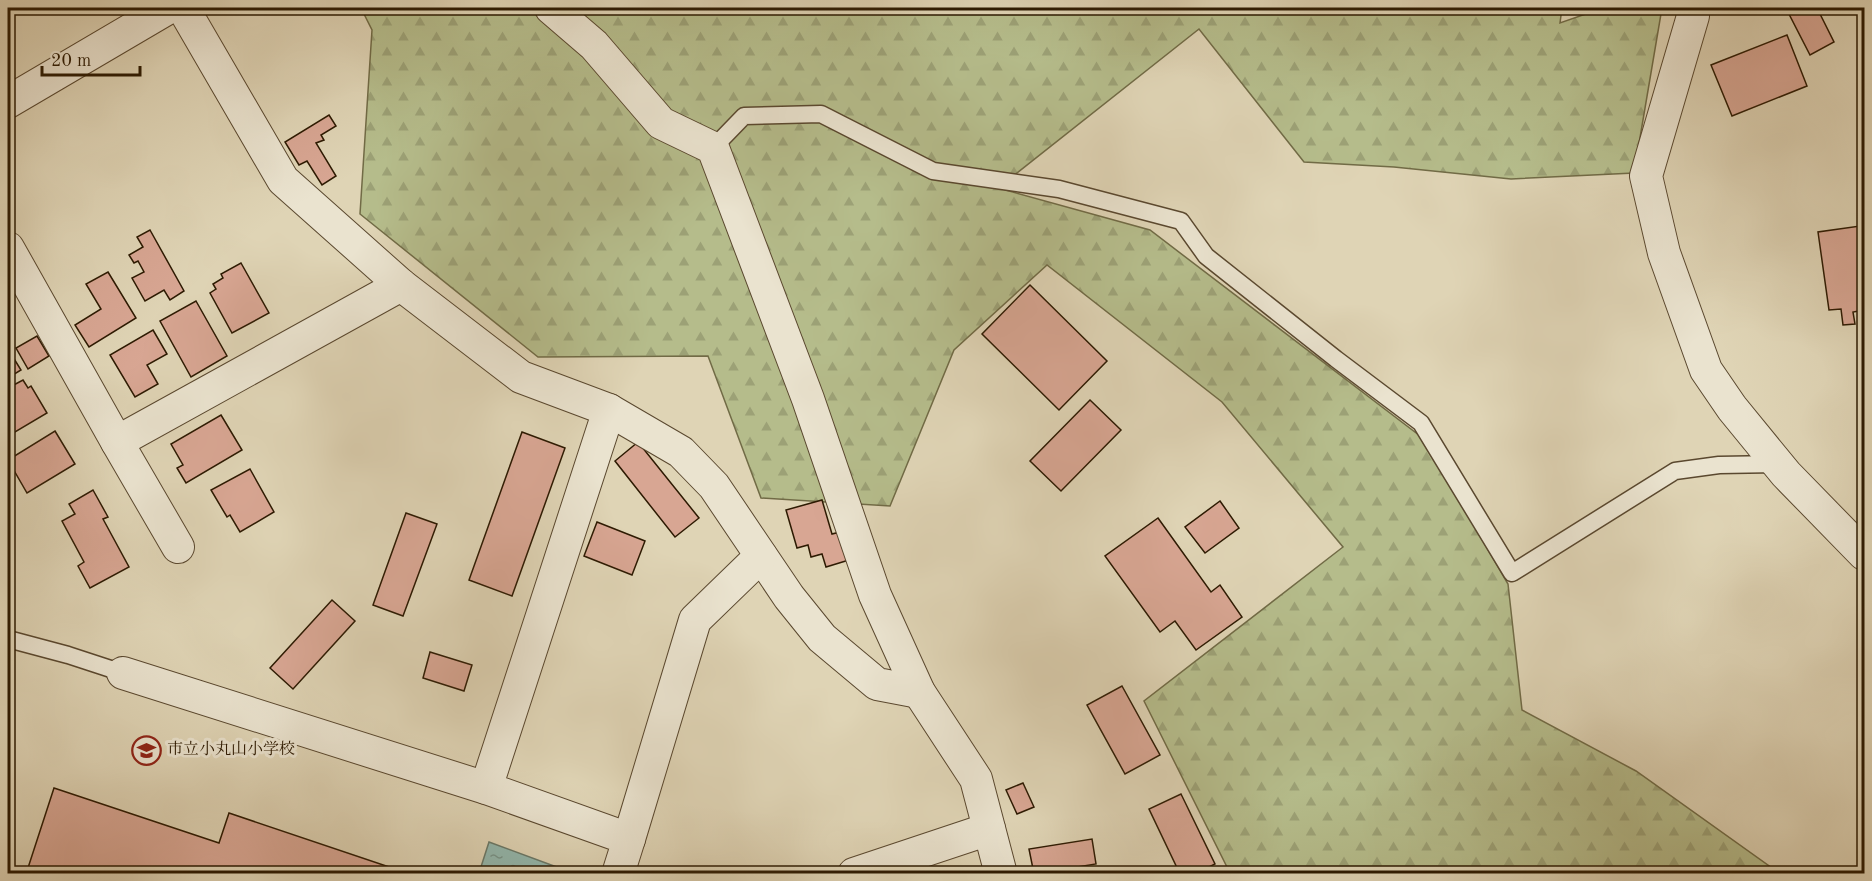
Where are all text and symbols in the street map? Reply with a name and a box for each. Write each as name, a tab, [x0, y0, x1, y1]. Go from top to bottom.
scale bar	[42, 39, 140, 77]
text: 20 m	[51, 52, 91, 70]
school or university icon: 市立小丸山小学校	[130, 734, 162, 766]
place label: 市立小丸山小学校	[167, 740, 295, 758]

